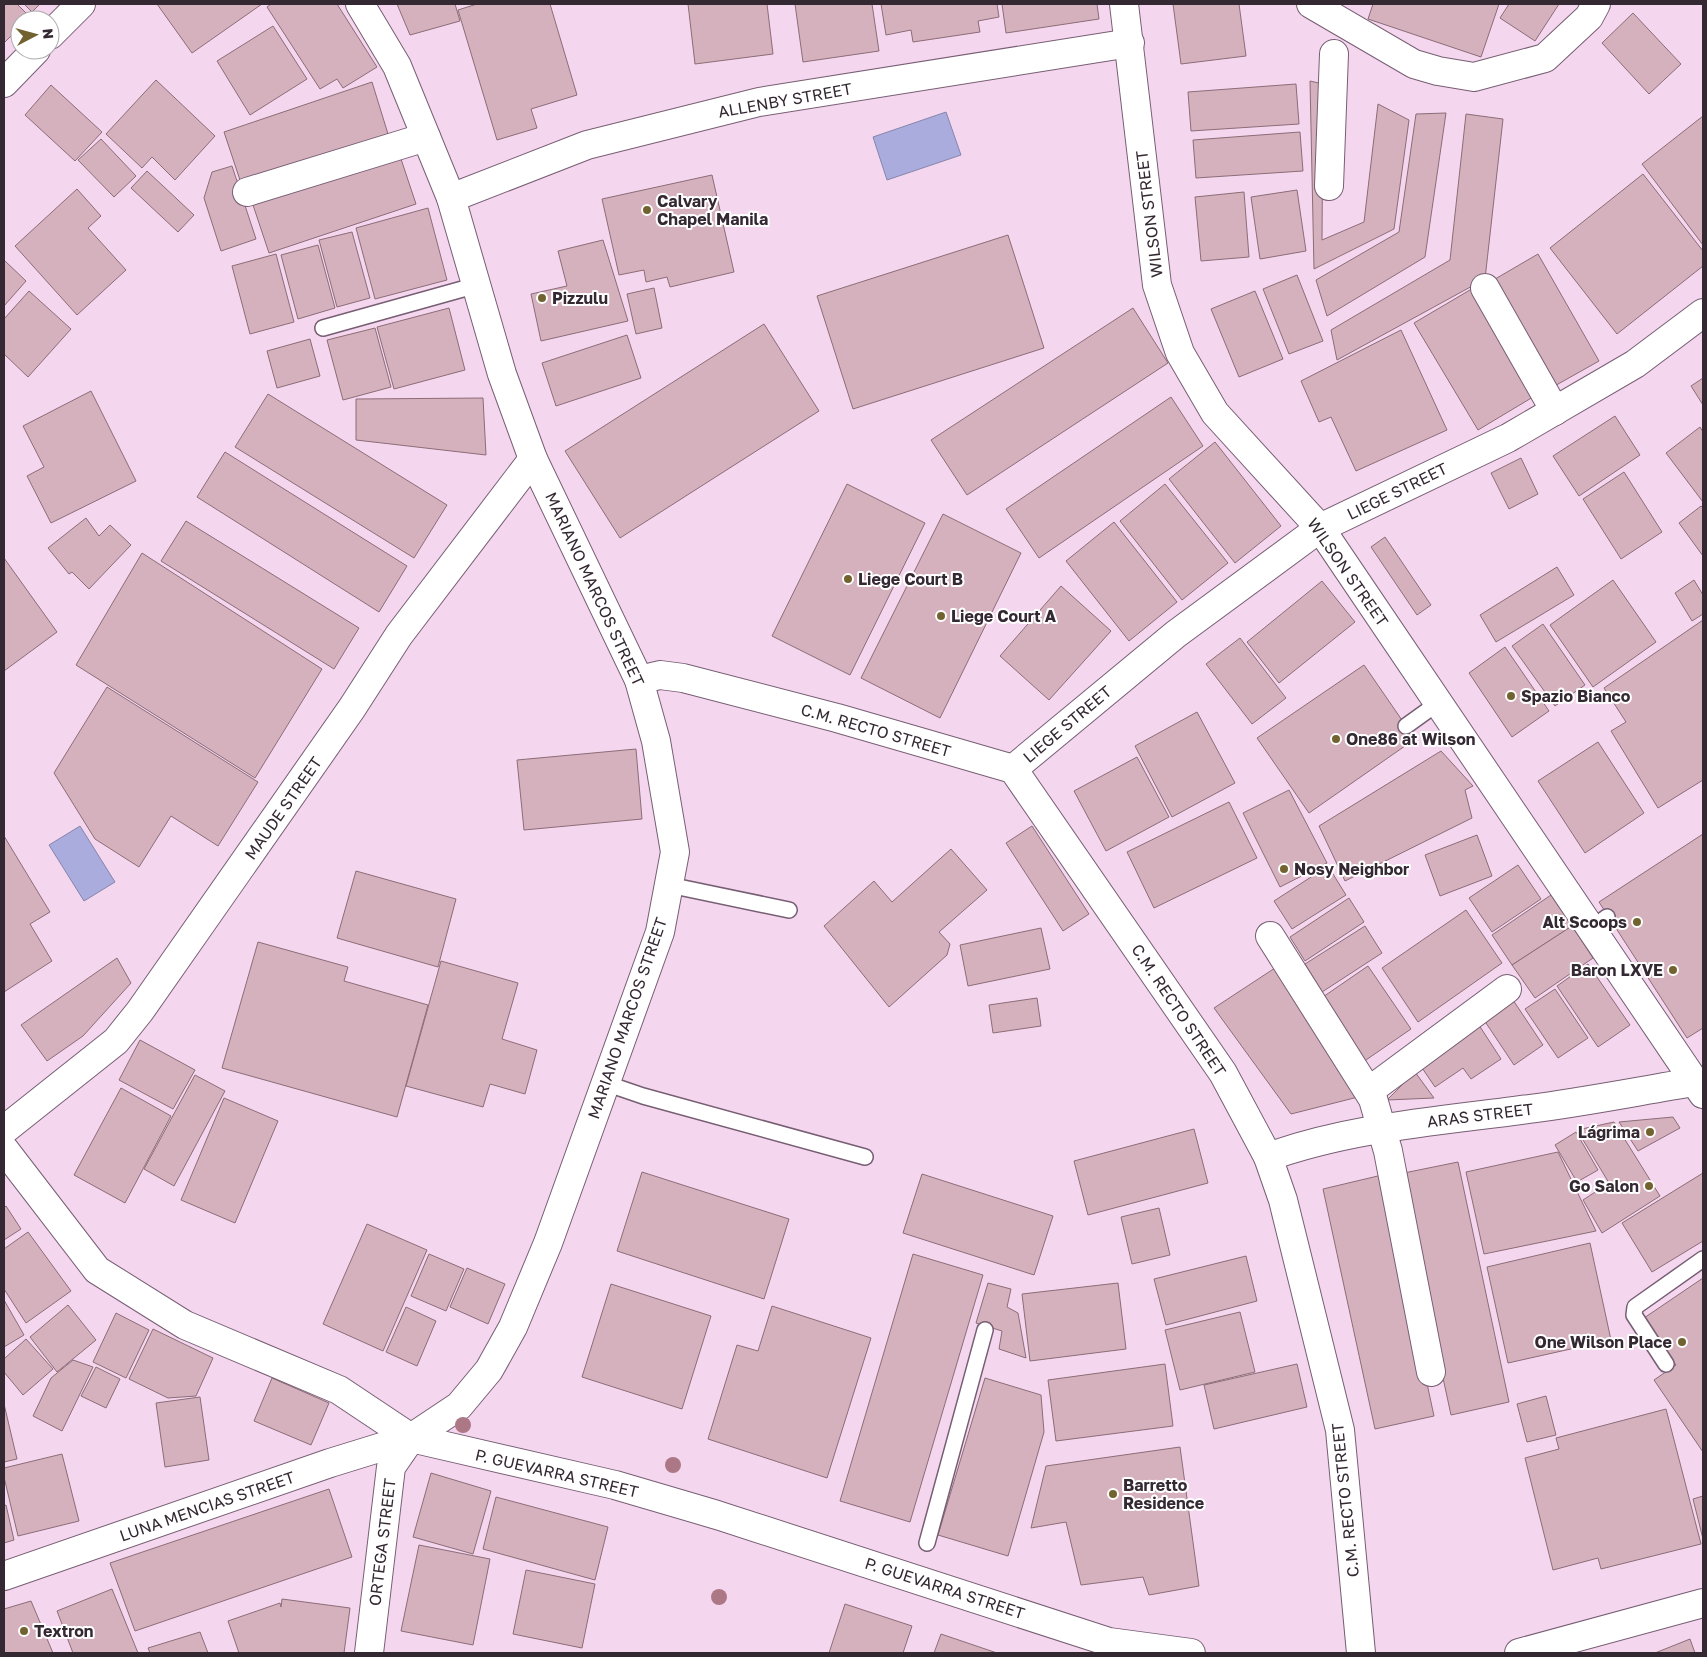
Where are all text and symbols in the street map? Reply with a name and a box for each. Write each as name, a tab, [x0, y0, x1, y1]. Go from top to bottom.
north arrow	[10, 10, 60, 60]
text: N	[39, 27, 57, 40]
street label: ALLENBY STREET	[716, 78, 854, 122]
street label: WILSON STREET	[1131, 149, 1167, 279]
place label: Calvary Chapel Manila	[657, 191, 768, 229]
marker: Calvary Chapel Manila	[641, 204, 653, 216]
place label: Pizzulu	[552, 288, 608, 308]
marker: Pizzulu	[536, 292, 548, 304]
street label: LIEGE STREET	[1343, 458, 1451, 524]
street label: MARIANO MARCOS STREET	[541, 489, 649, 689]
street label: WILSON STREET	[1303, 514, 1393, 630]
place label: Liege Court B	[858, 569, 963, 589]
marker: Liege Court B	[842, 573, 854, 585]
place label: Liege Court A	[951, 606, 1057, 626]
marker: Liege Court A	[935, 610, 947, 622]
street label: LIEGE STREET	[1019, 681, 1115, 767]
place label: Spazio Bianco	[1521, 686, 1631, 706]
marker: Spazio Bianco	[1505, 690, 1517, 702]
street label: C.M. RECTO STREET	[799, 699, 953, 761]
place label: One86 at Wilson	[1346, 729, 1476, 749]
marker: One86 at Wilson	[1330, 733, 1342, 745]
street label: MAUDE STREET	[240, 753, 326, 863]
place label: Nosy Neighbor	[1294, 859, 1409, 879]
marker: Nosy Neighbor	[1278, 863, 1290, 875]
place label: Alt Scoops	[1542, 912, 1627, 932]
street label: MARIANO MARCOS STREET	[583, 914, 671, 1121]
marker: Alt Scoops	[1631, 916, 1643, 928]
street label: C.M. RECTO STREET	[1127, 940, 1231, 1080]
place label: Baron LXVE	[1571, 960, 1663, 980]
marker: Baron LXVE	[1667, 964, 1679, 976]
street label: ARAS STREET	[1426, 1099, 1534, 1131]
place label: Lágrima	[1578, 1122, 1640, 1142]
marker: Lágrima	[1644, 1126, 1656, 1138]
place label: Go Salon	[1569, 1176, 1639, 1196]
marker: Go Salon	[1643, 1180, 1655, 1192]
place label: One Wilson Place	[1535, 1332, 1672, 1352]
marker: One Wilson Place	[1676, 1336, 1688, 1348]
street label: C.M. RECTO STREET	[1327, 1422, 1363, 1578]
street label: P. GUEVARRA STREET	[473, 1444, 641, 1502]
street label: LUNA MENCIAS STREET	[117, 1467, 297, 1545]
place label: Barretto Residence	[1123, 1475, 1204, 1513]
street label: ORTEGA STREET	[364, 1477, 400, 1607]
marker: Barretto Residence	[1107, 1488, 1119, 1500]
street label: P. GUEVARRA STREET	[863, 1553, 1028, 1623]
place label: Textron	[34, 1621, 93, 1641]
marker: Textron	[18, 1625, 30, 1637]

